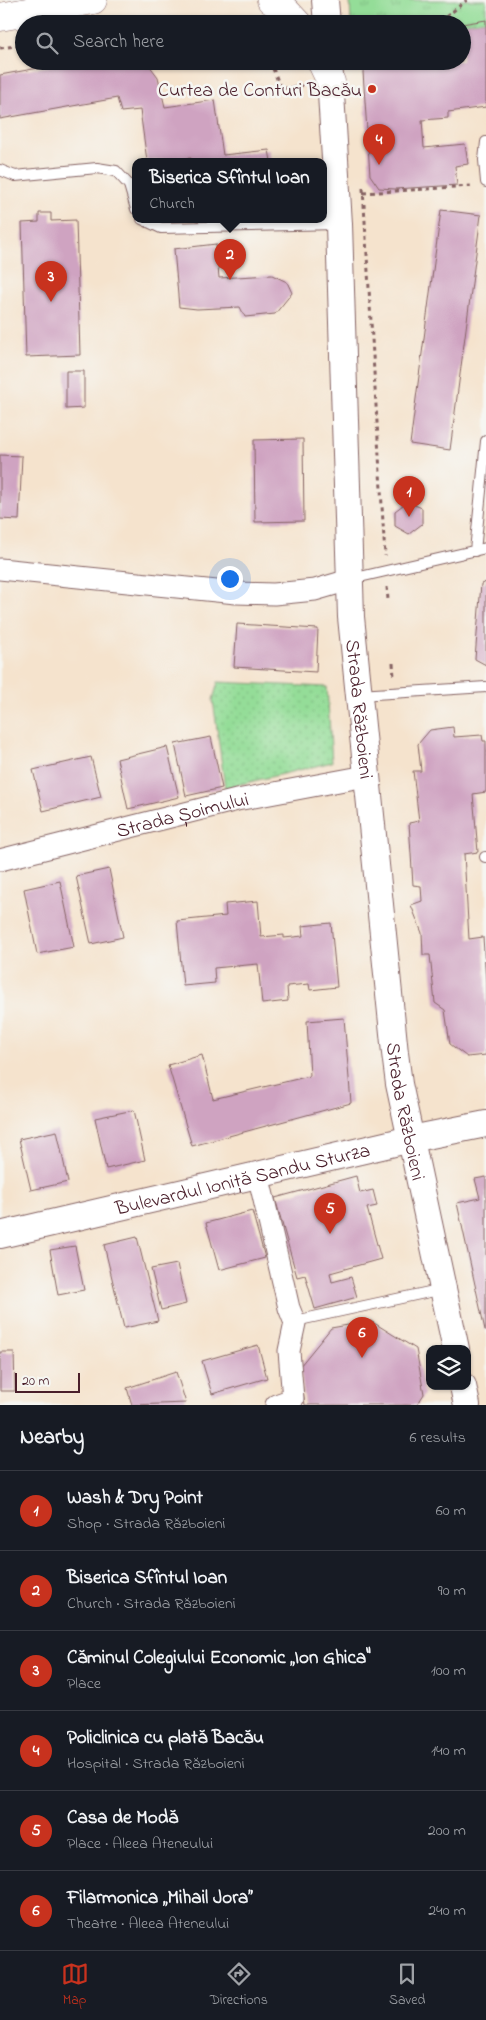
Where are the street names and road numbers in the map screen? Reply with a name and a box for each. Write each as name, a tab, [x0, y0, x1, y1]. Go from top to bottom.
street label: Strada Războieni	[336, 638, 379, 781]
street label: Strada Șoimului	[113, 786, 251, 847]
street label: Strada Războieni	[377, 1041, 431, 1184]
street label: Bulevardul Ioniță Sandu Sturza	[112, 1137, 373, 1225]

